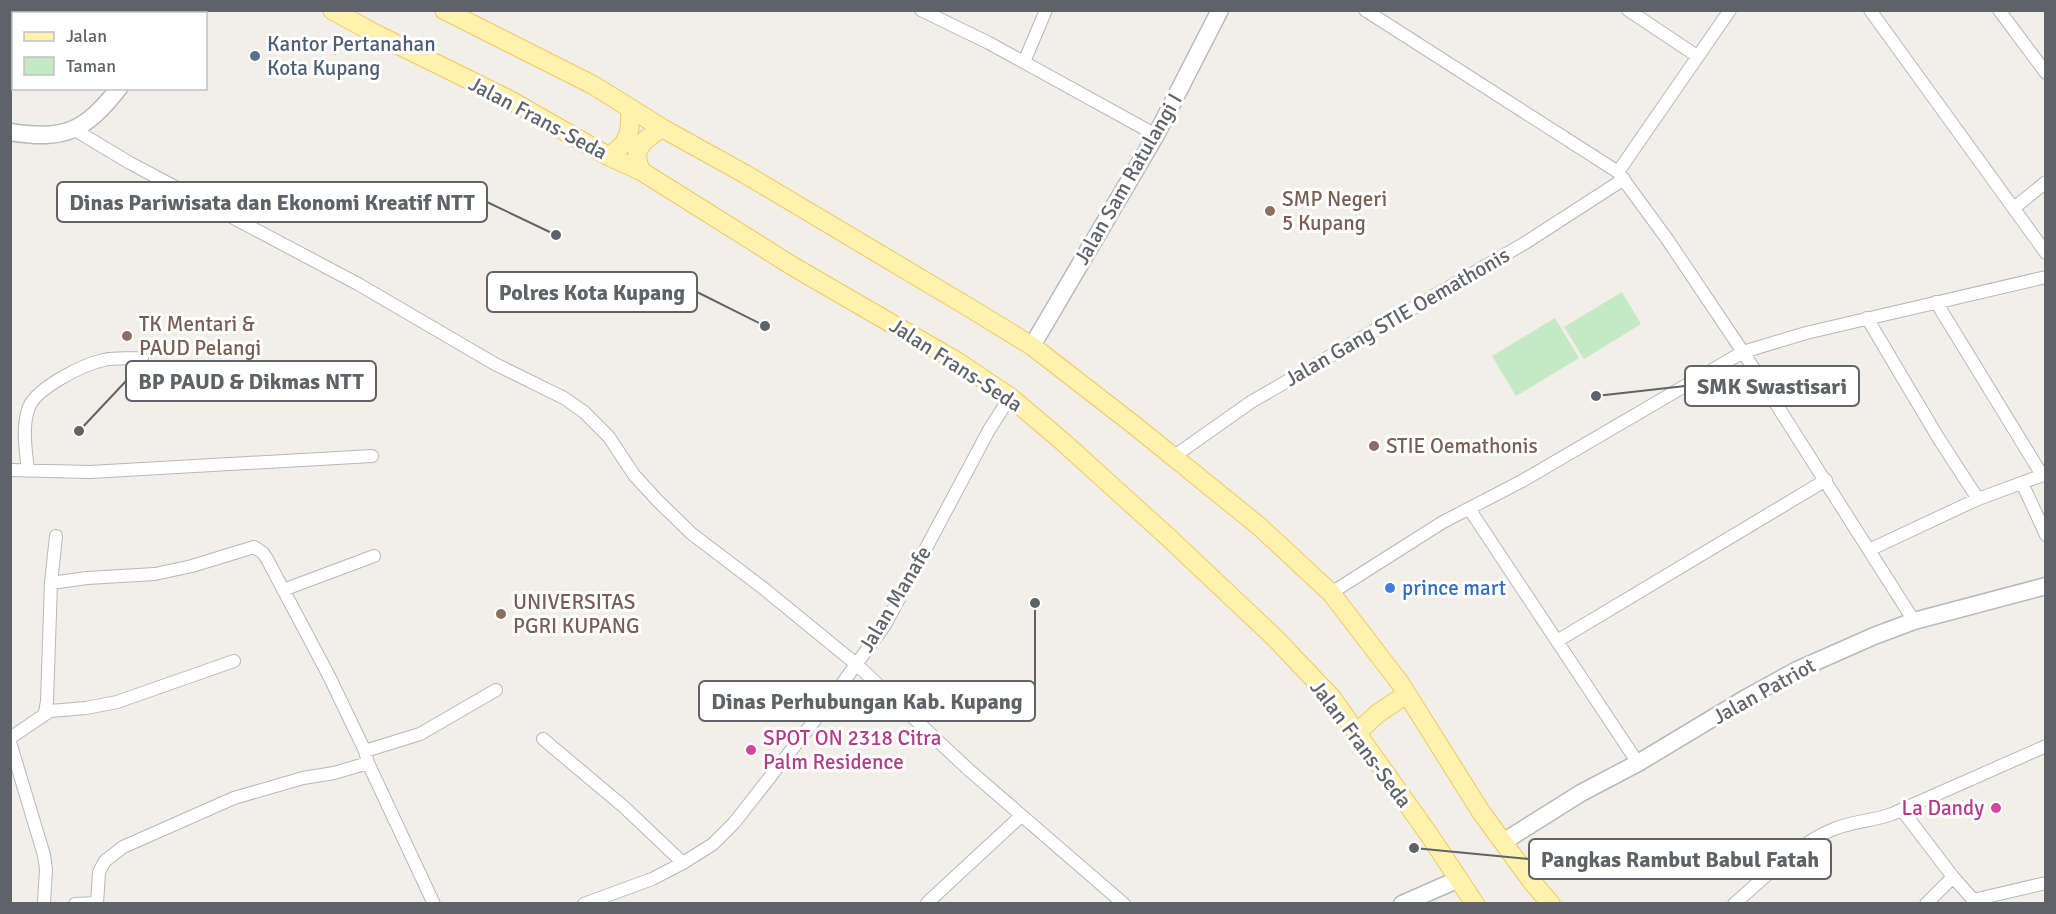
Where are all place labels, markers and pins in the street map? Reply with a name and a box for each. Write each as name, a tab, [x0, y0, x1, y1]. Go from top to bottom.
place label: Kantor Pertanahan Kota Kupang	[267, 31, 436, 81]
marker: Kantor Pertanahan Kota Kupang	[248, 49, 262, 63]
callout: Dinas Pariwisata dan Ekonomi Kreatif NTT	[57, 182, 487, 222]
place label: SMP Negeri 5 Kupang	[1282, 186, 1387, 236]
marker: SMP Negeri 5 Kupang	[1263, 204, 1277, 218]
callout: Polres Kota Kupang	[487, 272, 697, 312]
place label: TK Mentari & PAUD Pelangi	[139, 311, 261, 361]
marker: TK Mentari & PAUD Pelangi	[120, 329, 134, 343]
callout: BP PAUD & Dikmas NTT	[126, 361, 376, 401]
callout: SMK Swastisari	[1685, 366, 1859, 406]
place label: STIE Oemathonis	[1386, 433, 1538, 459]
marker: STIE Oemathonis	[1367, 439, 1381, 453]
place label: prince mart	[1402, 575, 1506, 601]
marker: prince mart	[1383, 581, 1397, 595]
place label: UNIVERSITAS PGRI KUPANG	[513, 589, 640, 639]
marker: UNIVERSITAS PGRI KUPANG	[494, 607, 508, 621]
callout: Dinas Perhubungan Kab. Kupang	[699, 681, 1035, 721]
place label: SPOT ON 2318 Citra Palm Residence	[763, 725, 941, 775]
marker: SPOT ON 2318 Citra Palm Residence	[744, 743, 758, 757]
place label: La Dandy	[1902, 795, 1984, 821]
marker: La Dandy	[1989, 801, 2003, 815]
callout: Pangkas Rambut Babul Fatah	[1529, 839, 1831, 879]

